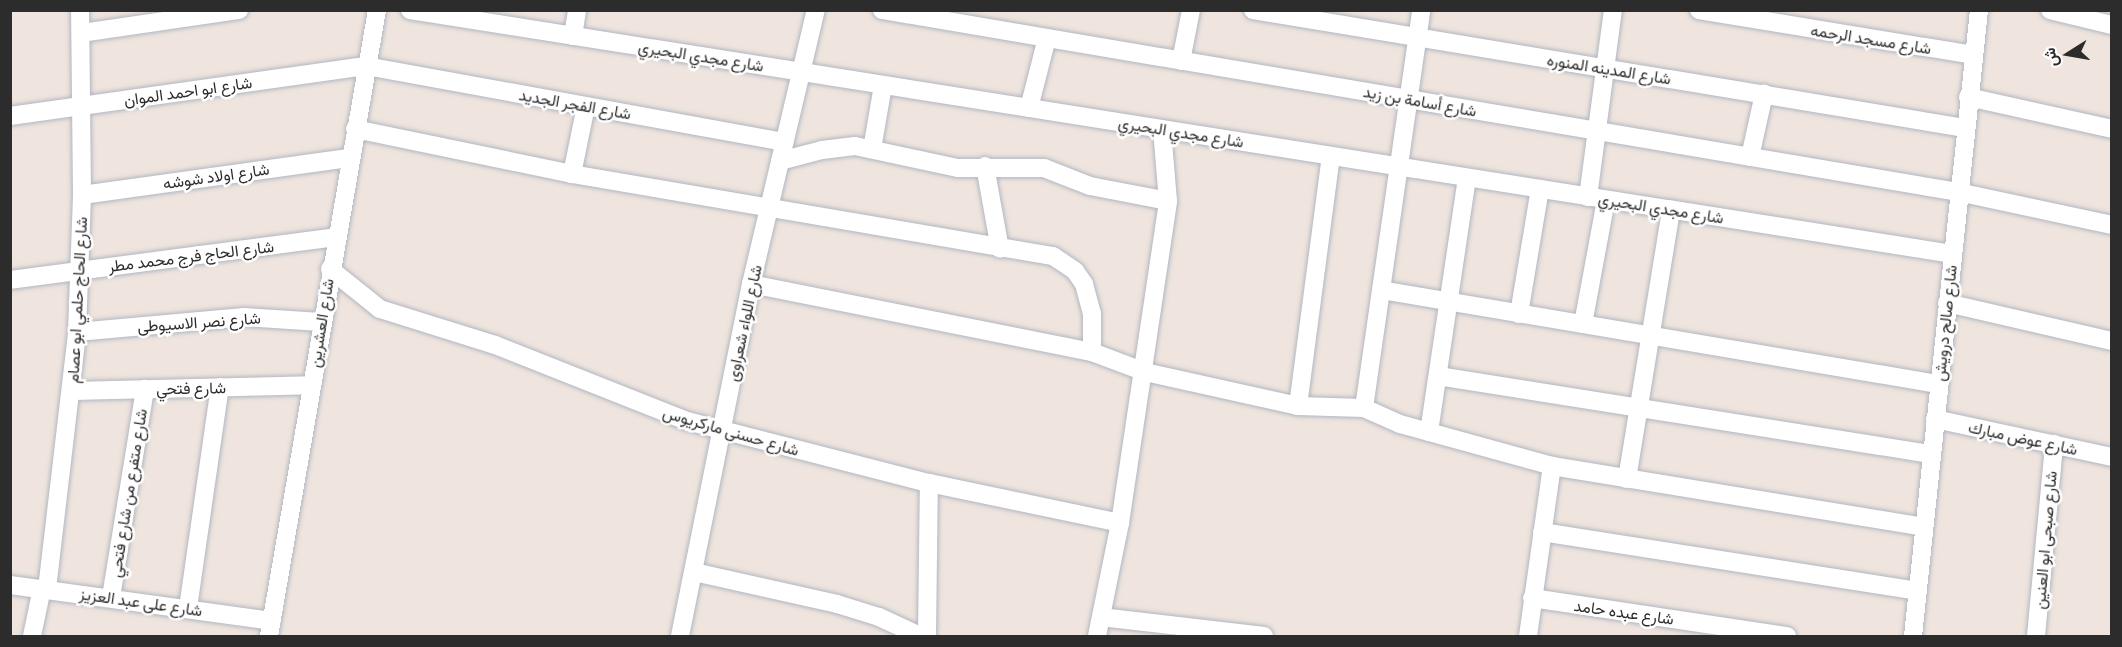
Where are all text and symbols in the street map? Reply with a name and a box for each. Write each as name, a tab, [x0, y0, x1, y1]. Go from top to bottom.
street label: شارع مسجد الرحمه	[1809, 20, 1933, 58]
north arrow	[2038, 24, 2098, 84]
street label: شارع مجدي البحيري	[637, 37, 765, 75]
text: ش	[2039, 46, 2062, 69]
street label: شارع المدينه المنوره	[1546, 50, 1672, 88]
street label: شارع ابو احمد الموان	[123, 73, 253, 109]
street label: شارع أسامة بن زيد	[1362, 82, 1478, 120]
street label: شارع الفجر الجديد	[517, 85, 633, 123]
street label: شارع مجدي البحيري	[1117, 113, 1245, 151]
street label: شارع اولاد شوشه	[162, 159, 270, 193]
street label: شارع مجدي البحيري	[1597, 189, 1725, 227]
street label: شارع الحاج حلمي ابو عصام	[63, 216, 91, 384]
street label: شارع الحاج فرج محمد مطر	[107, 236, 275, 276]
street label: شارع اللواء شعراوى	[722, 263, 766, 383]
street label: شارع صالح درويش	[1929, 264, 1961, 382]
street label: شارع العشرين	[304, 277, 338, 369]
street label: شارع نصر الاسيوطى	[137, 308, 261, 336]
street label: شارع فتحي	[156, 378, 226, 398]
street label: شارع حسنى ماركريوس	[661, 402, 801, 460]
street label: شارع متفرع من شارع فتحي	[105, 407, 151, 579]
street label: شارع عوض مبارك	[1967, 417, 2079, 459]
street label: شارع صبحى ابو العنين	[2029, 470, 2061, 610]
street label: شارع على عبد العزيز	[78, 584, 204, 620]
street label: شارع عبده حامد	[1573, 595, 1675, 629]

